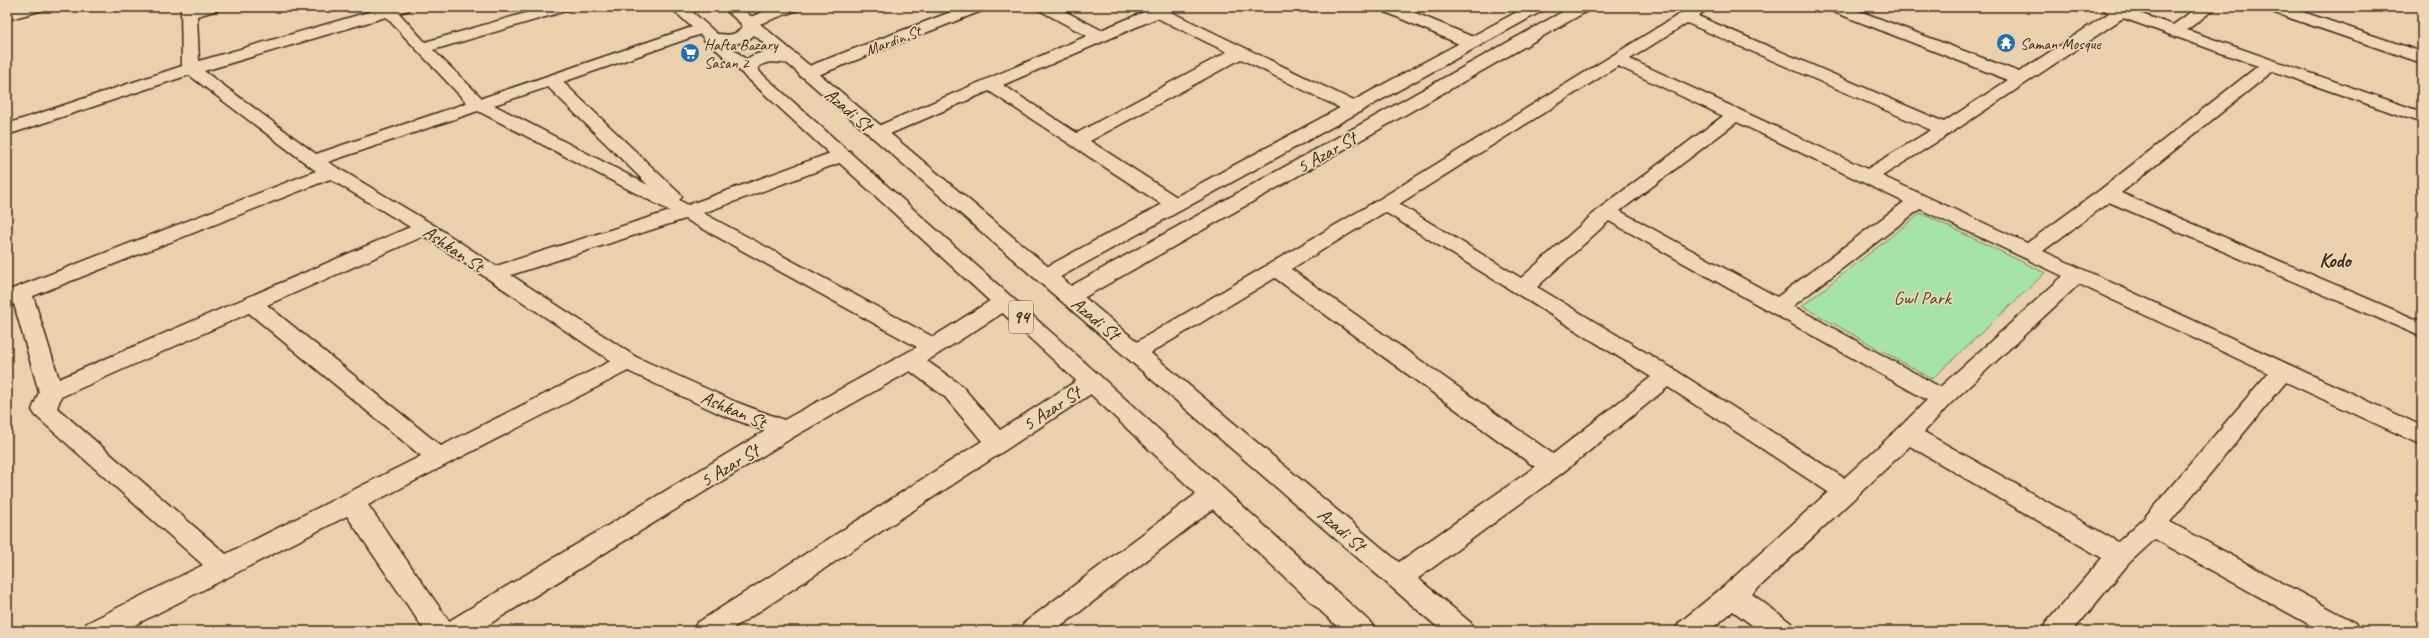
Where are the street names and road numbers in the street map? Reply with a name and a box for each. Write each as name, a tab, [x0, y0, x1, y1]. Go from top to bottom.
street label: Mardin St	[863, 21, 926, 61]
street label: Azadi St	[820, 83, 879, 139]
street label: 5 Azar St	[1293, 125, 1363, 179]
street label: Ashkan St	[418, 220, 490, 279]
street label: Azadi St	[1066, 292, 1126, 347]
road number: 94	[1009, 301, 1033, 333]
street label: 5 Azar St	[1018, 380, 1087, 436]
street label: Ashkan St	[697, 386, 771, 435]
street label: 5 Azar St	[696, 438, 766, 493]
street label: Azadi St	[1313, 503, 1372, 559]

